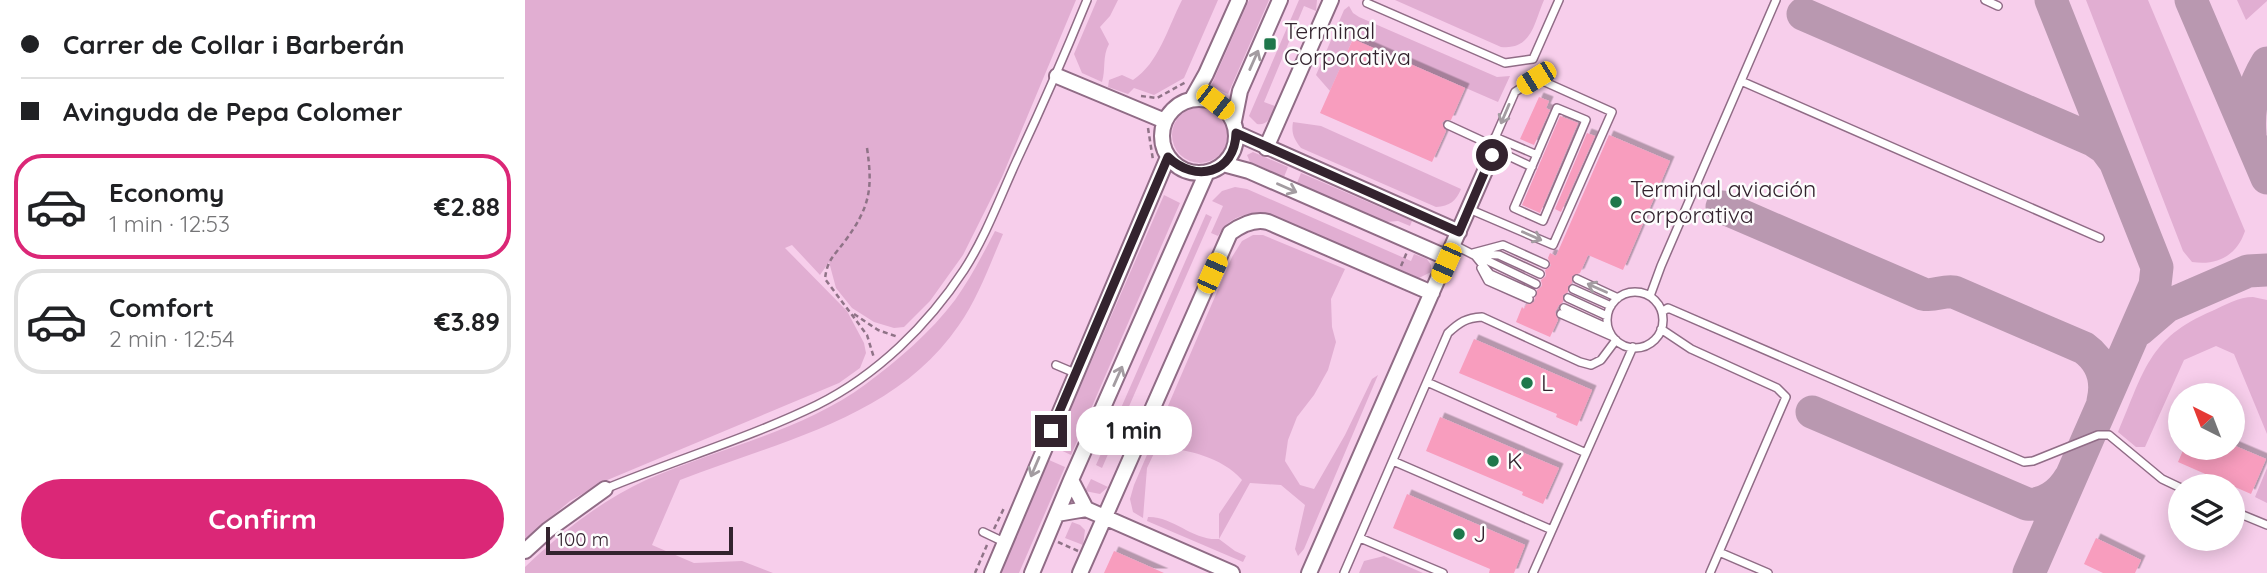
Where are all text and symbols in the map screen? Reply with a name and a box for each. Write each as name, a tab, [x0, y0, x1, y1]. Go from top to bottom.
place label: Terminal Corporativa	[1284, 16, 1411, 71]
text: Carrer de Collar i Barberán	[63, 28, 404, 61]
marker: Terminal Corporativa	[1262, 36, 1278, 52]
one-way arrow	[1248, 49, 1261, 71]
car	[1513, 58, 1560, 98]
car	[1192, 81, 1239, 123]
text: Avinguda de Pepa Colomer	[63, 95, 402, 128]
one-way arrow	[1498, 103, 1511, 125]
route start	[1476, 139, 1508, 171]
place label: Terminal aviación corporativa	[1630, 174, 1816, 229]
icon: car	[25, 175, 88, 238]
text: Economy	[109, 176, 224, 209]
one-way arrow	[1276, 182, 1297, 195]
text: €2.88	[434, 190, 500, 223]
marker: Terminal aviación corporativa	[1608, 194, 1624, 210]
text: 1 min · 12:53	[109, 209, 230, 238]
one-way arrow	[1521, 230, 1542, 243]
car	[1428, 240, 1465, 286]
car	[1194, 250, 1231, 296]
one-way arrow	[1587, 281, 1609, 294]
icon: car	[25, 290, 88, 353]
text: Comfort	[109, 291, 214, 324]
text: €3.89	[434, 305, 500, 338]
text: 2 min · 12:54	[109, 324, 234, 353]
one-way arrow	[1112, 365, 1125, 387]
place label: L	[1541, 368, 1553, 397]
marker: L	[1519, 375, 1535, 391]
north arrow	[2168, 383, 2245, 460]
map controls	[2168, 383, 2245, 551]
callout: 1 min	[1075, 406, 1191, 456]
route end	[1035, 415, 1067, 447]
text: 1 min	[1106, 416, 1162, 445]
place label: K	[1507, 446, 1523, 475]
marker: K	[1485, 453, 1501, 469]
one-way arrow	[1028, 456, 1041, 478]
button: layers	[2168, 474, 2245, 551]
button: Confirm	[21, 479, 504, 559]
place label: J	[1473, 519, 1486, 548]
scale bar	[546, 524, 733, 556]
marker: J	[1451, 526, 1467, 542]
text: 100 m	[557, 527, 609, 551]

